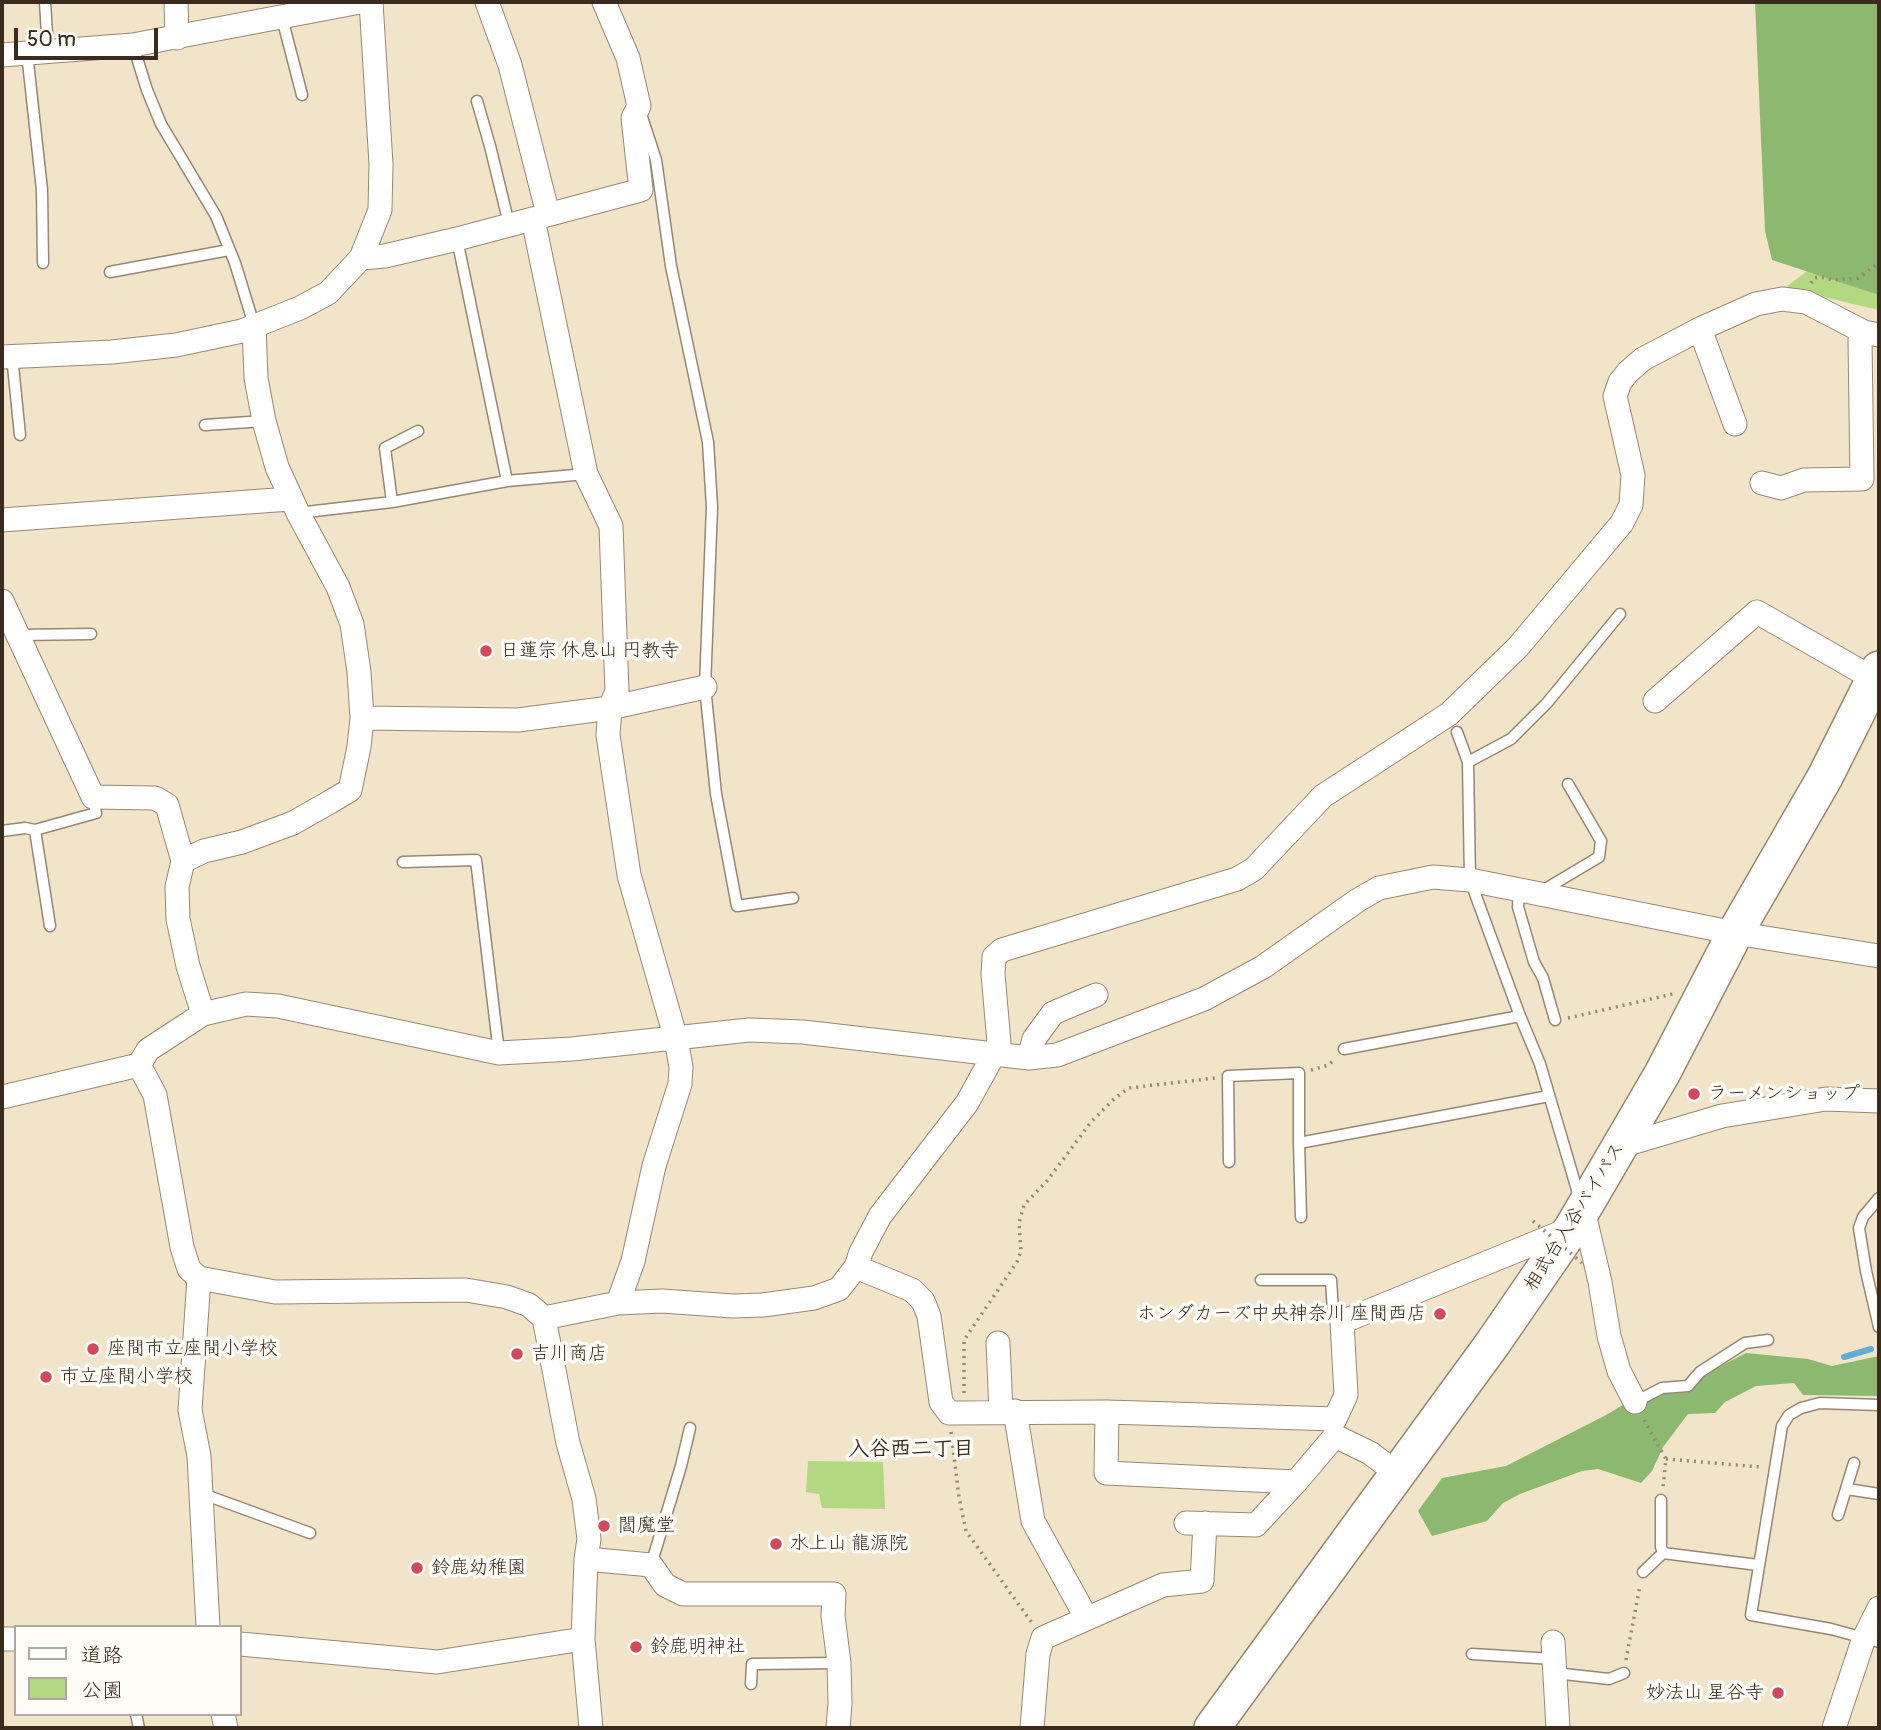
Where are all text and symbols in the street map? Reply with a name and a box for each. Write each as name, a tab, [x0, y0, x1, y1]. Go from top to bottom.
scale bar	[18, 14, 161, 58]
text: 50 m	[27, 26, 76, 53]
place label: 日蓮宗 休息山 円教寺	[500, 640, 679, 662]
marker: 日蓮宗 休息山 円教寺	[478, 643, 494, 659]
place label: ラーメンショップ	[1708, 1083, 1860, 1105]
marker: ラーメンショップ	[1686, 1086, 1702, 1102]
street label: 相武台入谷バイパス	[1520, 1138, 1630, 1296]
place label: ホンダカーズ中央神奈川 座間西店	[1137, 1303, 1426, 1325]
marker: ホンダカーズ中央神奈川 座間西店	[1432, 1306, 1448, 1322]
place label: 座間市立座間小学校	[107, 1338, 278, 1360]
marker: 座間市立座間小学校	[85, 1341, 101, 1357]
place label: 吉川商店	[531, 1343, 607, 1365]
marker: 吉川商店	[509, 1346, 525, 1362]
place label: 市立座間小学校	[60, 1366, 193, 1388]
marker: 市立座間小学校	[38, 1369, 54, 1385]
district label: 入谷西二丁目	[848, 1437, 974, 1463]
place label: 閻魔堂	[618, 1515, 675, 1537]
marker: 閻魔堂	[596, 1518, 612, 1534]
place label: 水上山 龍源院	[790, 1533, 908, 1555]
marker: 水上山 龍源院	[768, 1536, 784, 1552]
place label: 鈴鹿幼稚園	[431, 1557, 526, 1579]
marker: 鈴鹿幼稚園	[409, 1560, 425, 1576]
legend	[14, 1625, 242, 1716]
place label: 鈴鹿明神社	[650, 1636, 745, 1658]
marker: 鈴鹿明神社	[628, 1639, 644, 1655]
text: 道路	[81, 1642, 123, 1669]
text: 公園	[81, 1677, 123, 1704]
place label: 妙法山 星谷寺	[1646, 1682, 1764, 1704]
marker: 妙法山 星谷寺	[1770, 1685, 1786, 1701]

